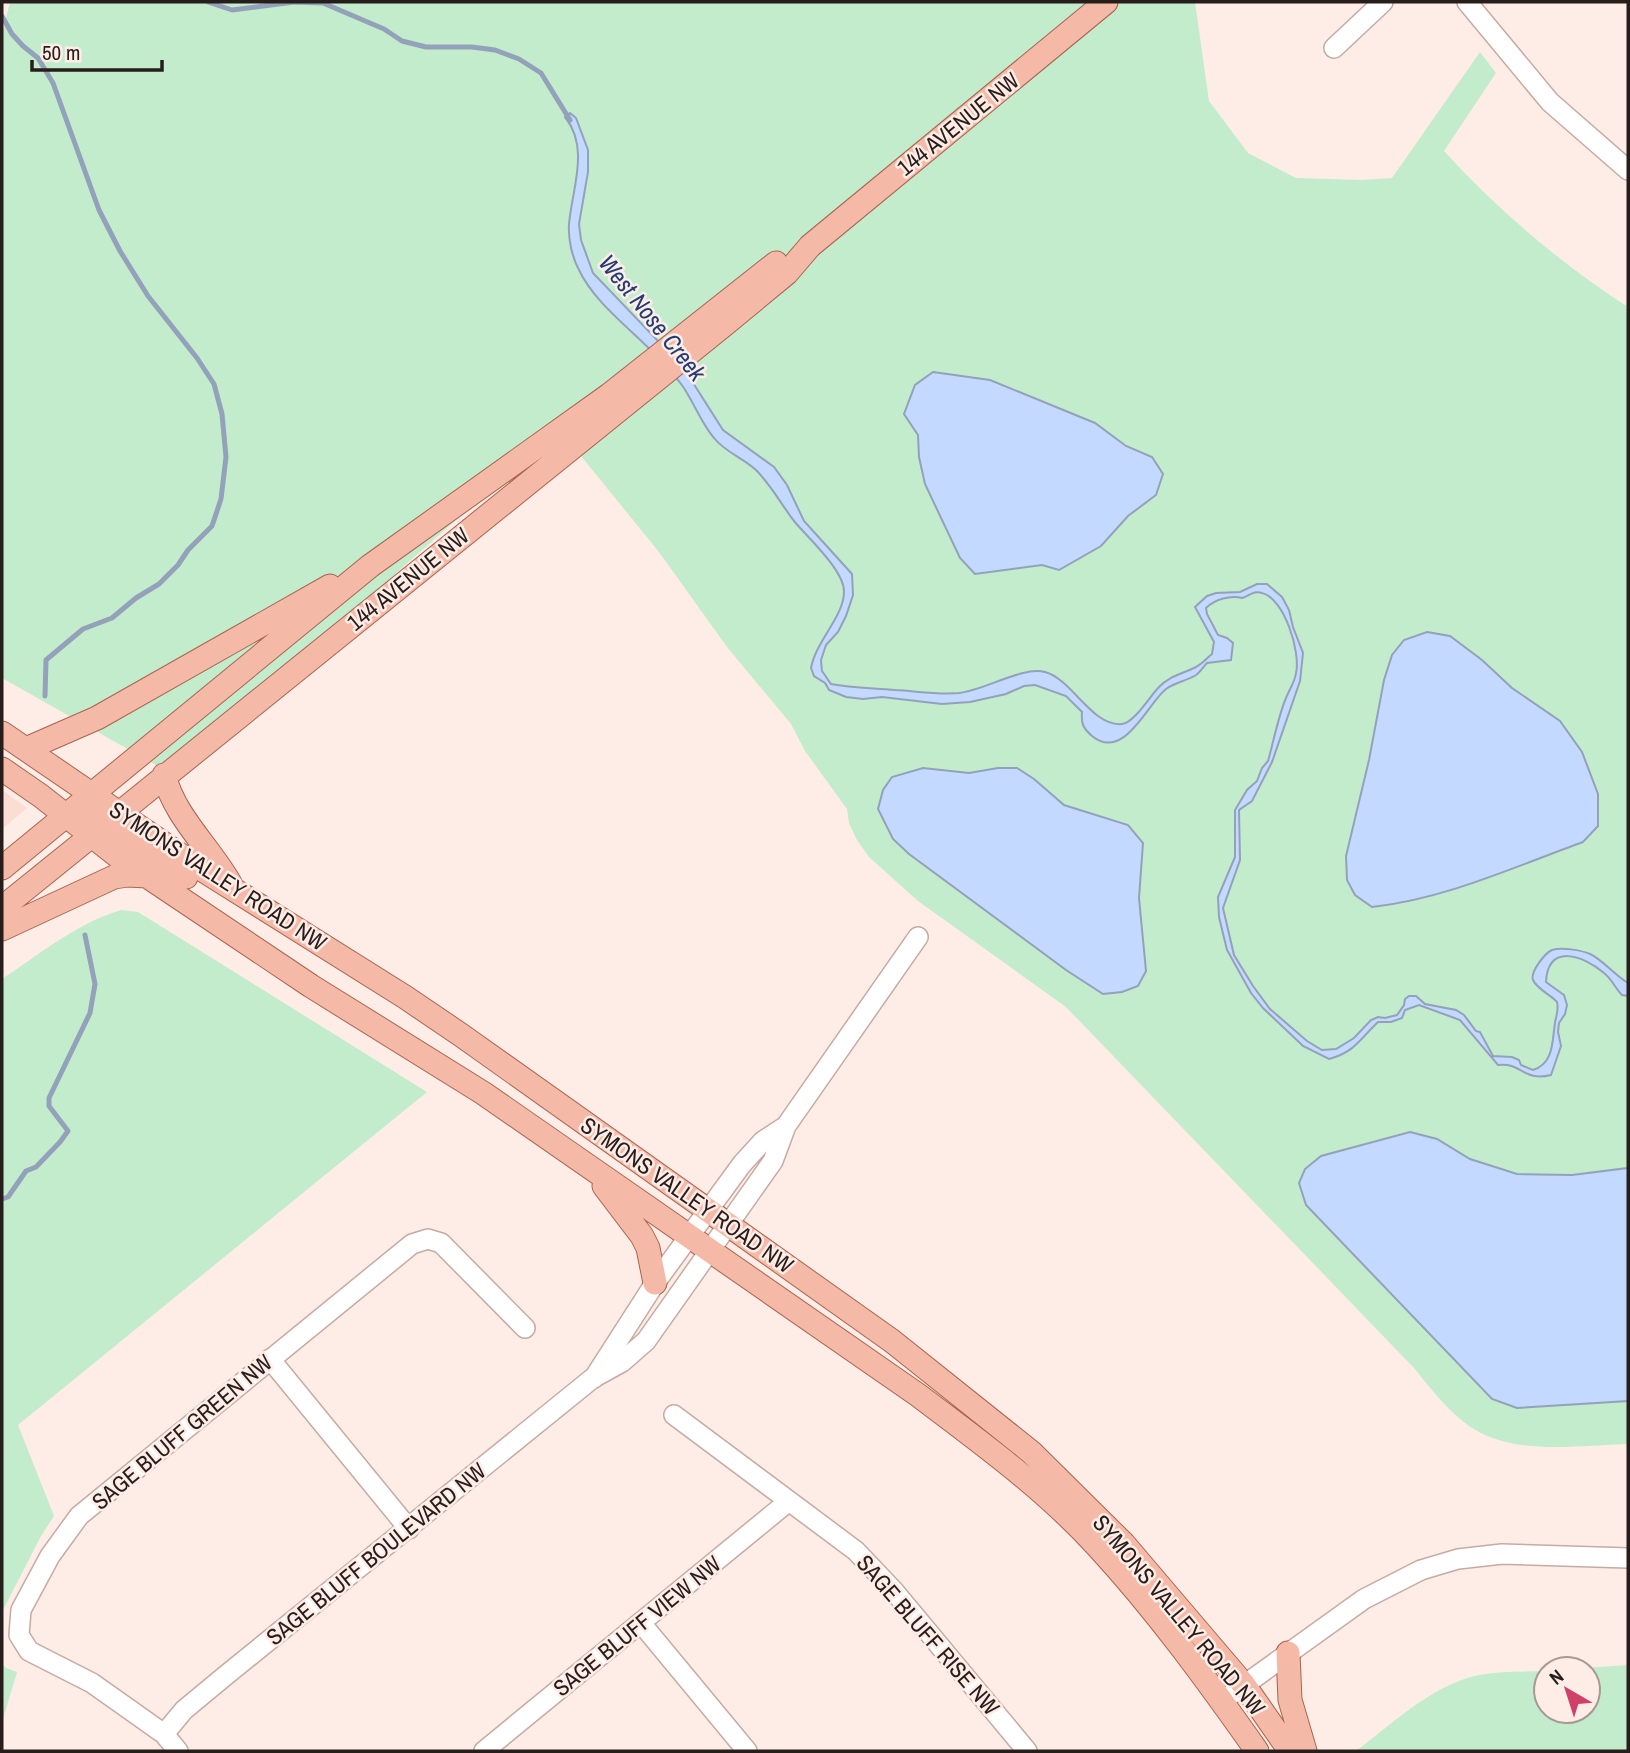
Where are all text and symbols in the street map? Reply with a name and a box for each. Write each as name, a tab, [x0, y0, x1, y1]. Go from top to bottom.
scale bar	[32, 28, 161, 72]
text: 50 m	[42, 38, 80, 67]
street label: 144 AVENUE NW	[890, 65, 1025, 182]
water label: West Nose Creek	[592, 248, 714, 388]
street label: 144 AVENUE NW	[340, 520, 475, 637]
street label: SYMONS VALLEY ROAD NW	[104, 794, 333, 958]
street label: SYMONS VALLEY ROAD NW	[575, 1109, 800, 1280]
street label: SAGE BLUFF GREEN NW	[85, 1347, 278, 1516]
street label: SAGE BLUFF BOULEVARD NW	[259, 1455, 492, 1652]
street label: SYMONS VALLEY ROAD NW	[1086, 1508, 1273, 1722]
street label: SAGE BLUFF VIEW NW	[546, 1548, 727, 1703]
street label: SAGE BLUFF RISE NW	[850, 1548, 1007, 1722]
north arrow	[1532, 1655, 1602, 1725]
text: N	[1544, 1663, 1569, 1690]

